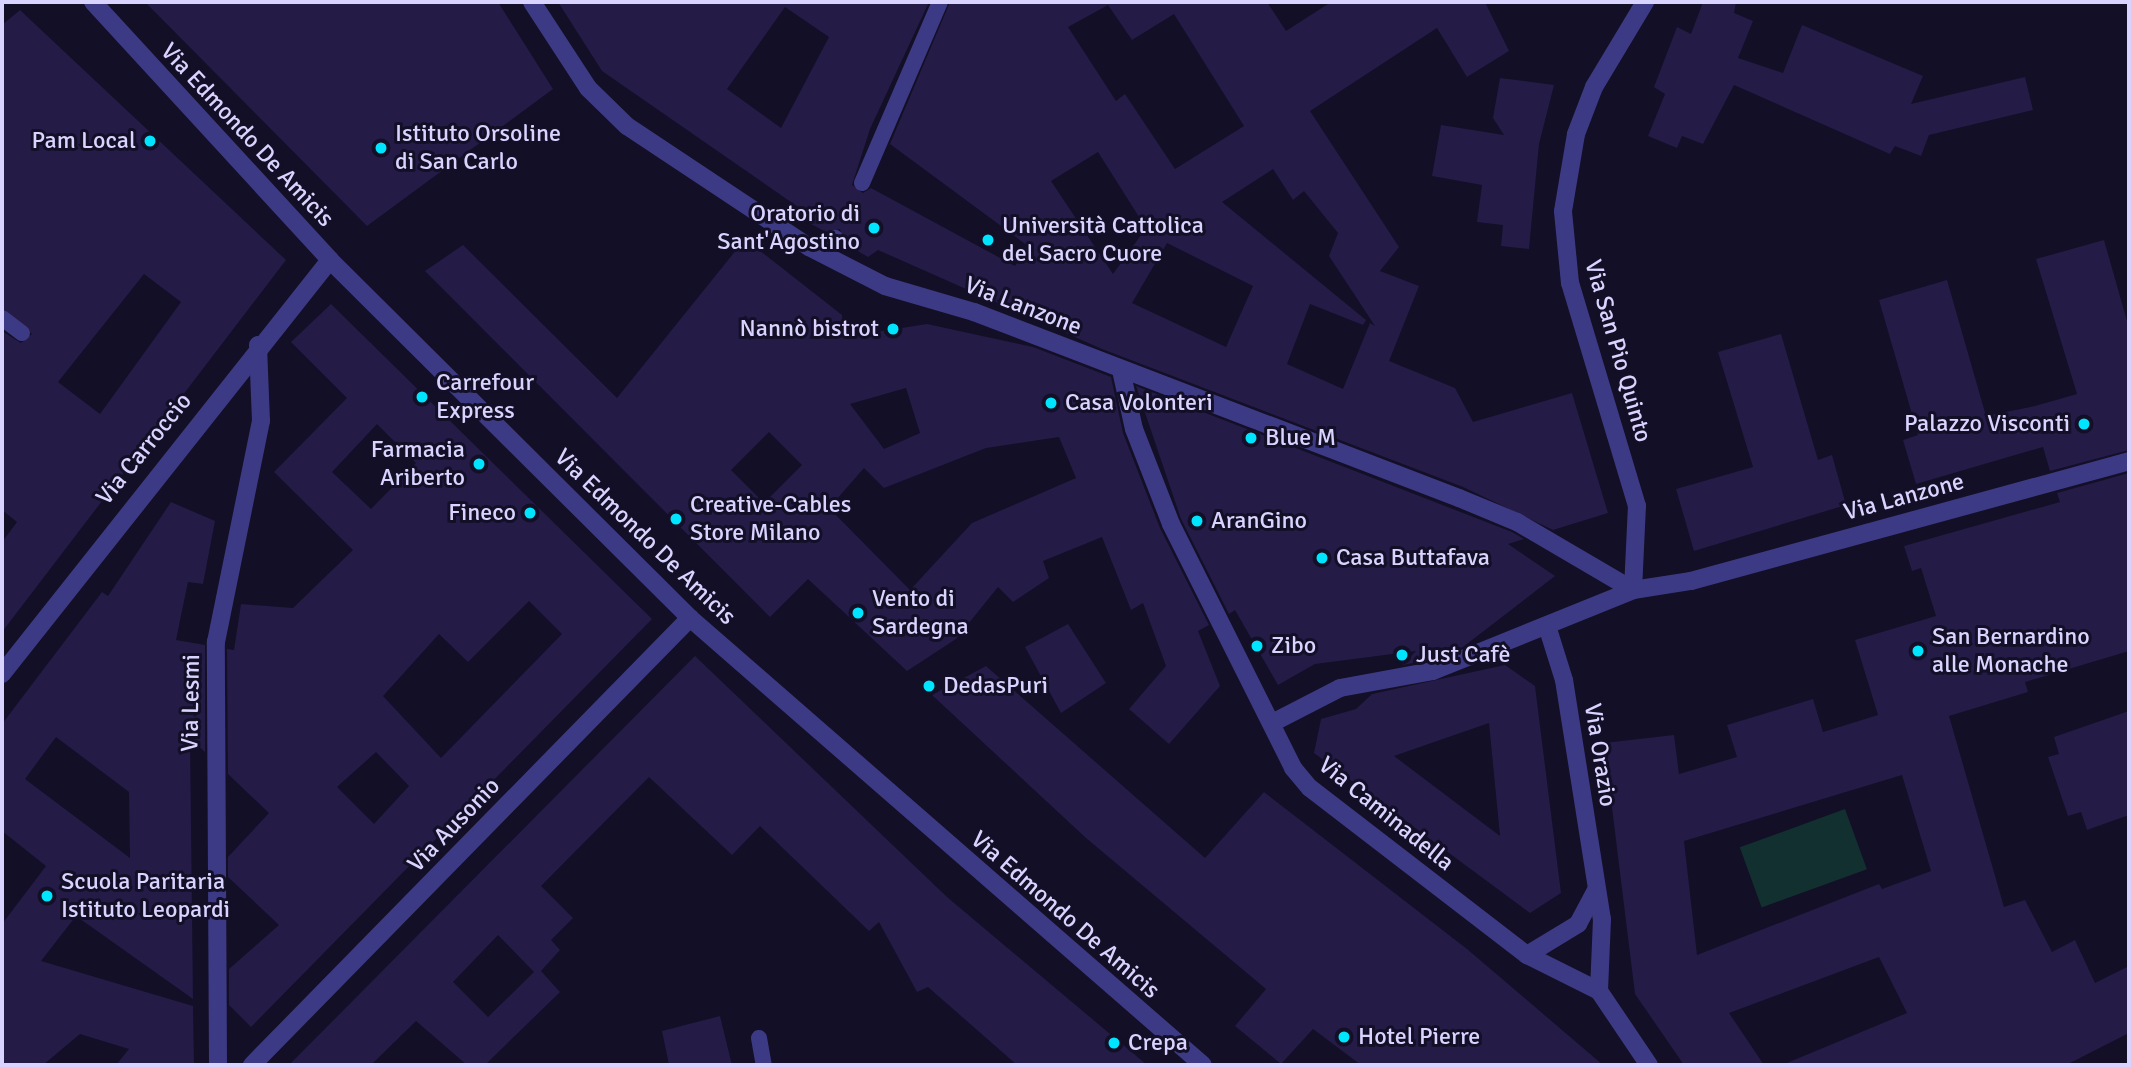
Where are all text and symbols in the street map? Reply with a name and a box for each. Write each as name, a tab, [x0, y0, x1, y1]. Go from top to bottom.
street label: Via Edmondo De Amicis	[154, 37, 340, 233]
place label: Istituto Orsoline di San Carlo	[395, 120, 561, 176]
place label: Pam Local	[31, 127, 136, 155]
marker: Pam Local	[142, 133, 158, 149]
marker: Istituto Orsoline di San Carlo	[373, 140, 389, 156]
place label: Oratorio di Sant'Agostino	[717, 200, 860, 256]
place label: Università Cattolica del Sacro Cuore	[1002, 212, 1204, 268]
marker: Oratorio di Sant'Agostino	[866, 220, 882, 236]
marker: Università Cattolica del Sacro Cuore	[980, 232, 996, 248]
street label: Via San Pio Quinto	[1578, 256, 1658, 446]
street label: Via Lanzone	[960, 270, 1086, 342]
place label: Nannò bistrot	[739, 315, 879, 343]
marker: Nannò bistrot	[885, 321, 901, 337]
place label: Carrefour Express	[436, 369, 534, 425]
street label: Via Carroccio	[90, 387, 198, 511]
marker: Carrefour Express	[414, 389, 430, 405]
place label: Casa Volonteri	[1065, 389, 1213, 417]
marker: Casa Volonteri	[1043, 395, 1059, 411]
place label: Palazzo Visconti	[1904, 410, 2070, 438]
marker: Palazzo Visconti	[2076, 416, 2092, 432]
place label: Blue M	[1265, 424, 1336, 452]
marker: Blue M	[1243, 430, 1259, 446]
place label: Farmacia Ariberto	[371, 436, 465, 492]
street label: Via Edmondo De Amicis	[548, 443, 742, 631]
marker: Farmacia Ariberto	[471, 456, 487, 472]
street label: Via Lanzone	[1841, 467, 1967, 527]
place label: Creative-Cables Store Milano	[690, 491, 851, 547]
place label: Fineco	[448, 499, 516, 527]
marker: Fineco	[522, 505, 538, 521]
place label: AranGino	[1211, 507, 1307, 535]
marker: Creative-Cables Store Milano	[668, 511, 684, 527]
marker: AranGino	[1189, 513, 1205, 529]
place label: Casa Buttafava	[1336, 544, 1490, 572]
marker: Casa Buttafava	[1314, 550, 1330, 566]
place label: Vento di Sardegna	[872, 585, 969, 641]
marker: Vento di Sardegna	[850, 605, 866, 621]
place label: San Bernardino alle Monache	[1932, 623, 2090, 679]
place label: Zibo	[1271, 632, 1316, 660]
marker: Zibo	[1249, 638, 1265, 654]
place label: Just Cafè	[1416, 641, 1510, 669]
marker: San Bernardino alle Monache	[1910, 643, 1926, 659]
marker: Just Cafè	[1394, 647, 1410, 663]
street label: Via Lesmi	[176, 654, 206, 752]
place label: DedasPuri	[943, 672, 1048, 700]
marker: DedasPuri	[921, 678, 937, 694]
street label: Via Orazio	[1578, 701, 1622, 809]
street label: Via Caminadella	[1313, 751, 1459, 877]
street label: Via Ausonio	[402, 772, 506, 878]
street label: Via Edmondo De Amicis	[965, 825, 1165, 1005]
place label: Scuola Paritaria Istituto Leopardi	[61, 868, 230, 924]
marker: Scuola Paritaria Istituto Leopardi	[39, 888, 55, 904]
place label: Hotel Pierre	[1358, 1023, 1480, 1051]
place label: Crepa	[1128, 1029, 1188, 1057]
marker: Hotel Pierre	[1336, 1029, 1352, 1045]
marker: Crepa	[1106, 1035, 1122, 1051]

